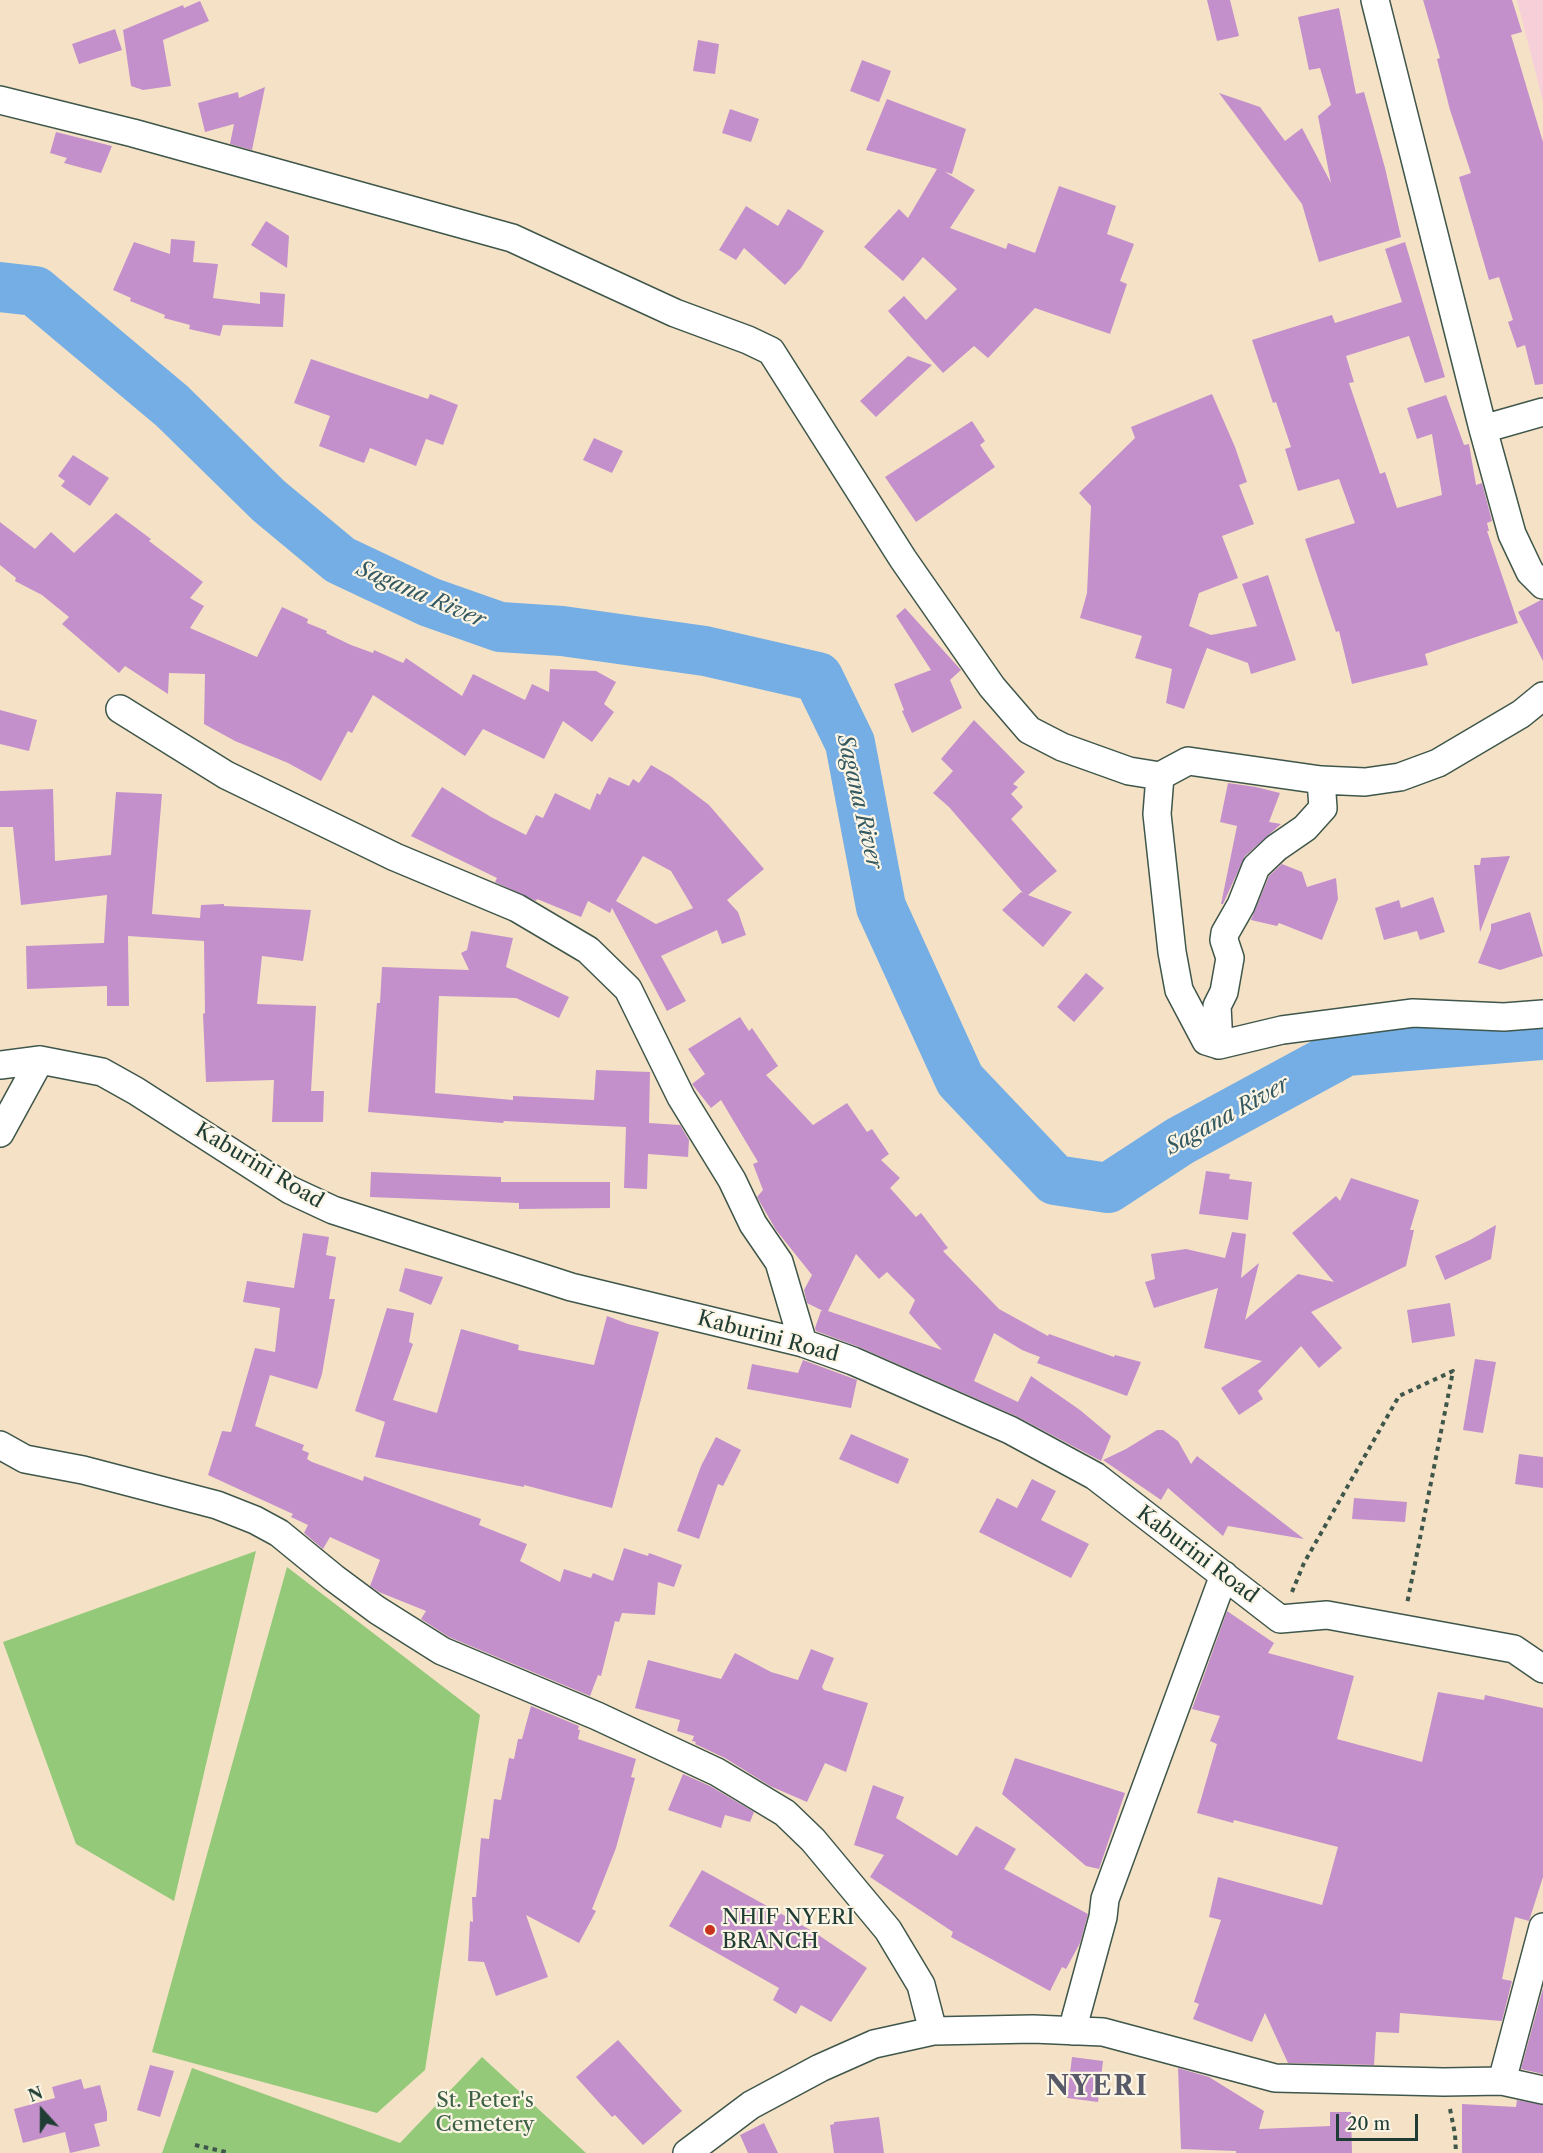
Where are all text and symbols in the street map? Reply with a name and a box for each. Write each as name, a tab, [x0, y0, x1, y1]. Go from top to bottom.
water label: Sagana River	[353, 556, 489, 634]
water label: Sagana River	[831, 732, 887, 872]
water label: Sagana River	[1162, 1071, 1294, 1161]
street label: Kaburini Road	[190, 1118, 328, 1214]
street label: Kaburini Road	[695, 1306, 841, 1368]
street label: Kaburini Road	[1131, 1501, 1263, 1609]
place label: NHIF NYERI BRANCH	[722, 1905, 854, 1955]
marker: NHIF NYERI BRANCH	[703, 1923, 717, 1937]
district label: NYERI	[1046, 2071, 1148, 2103]
north arrow	[12, 2081, 72, 2141]
text: N	[25, 2082, 46, 2106]
park label: St. Peter's Cemetery	[436, 2088, 534, 2138]
scale bar	[1339, 2102, 1422, 2140]
text: 20 m	[1347, 2113, 1390, 2135]

